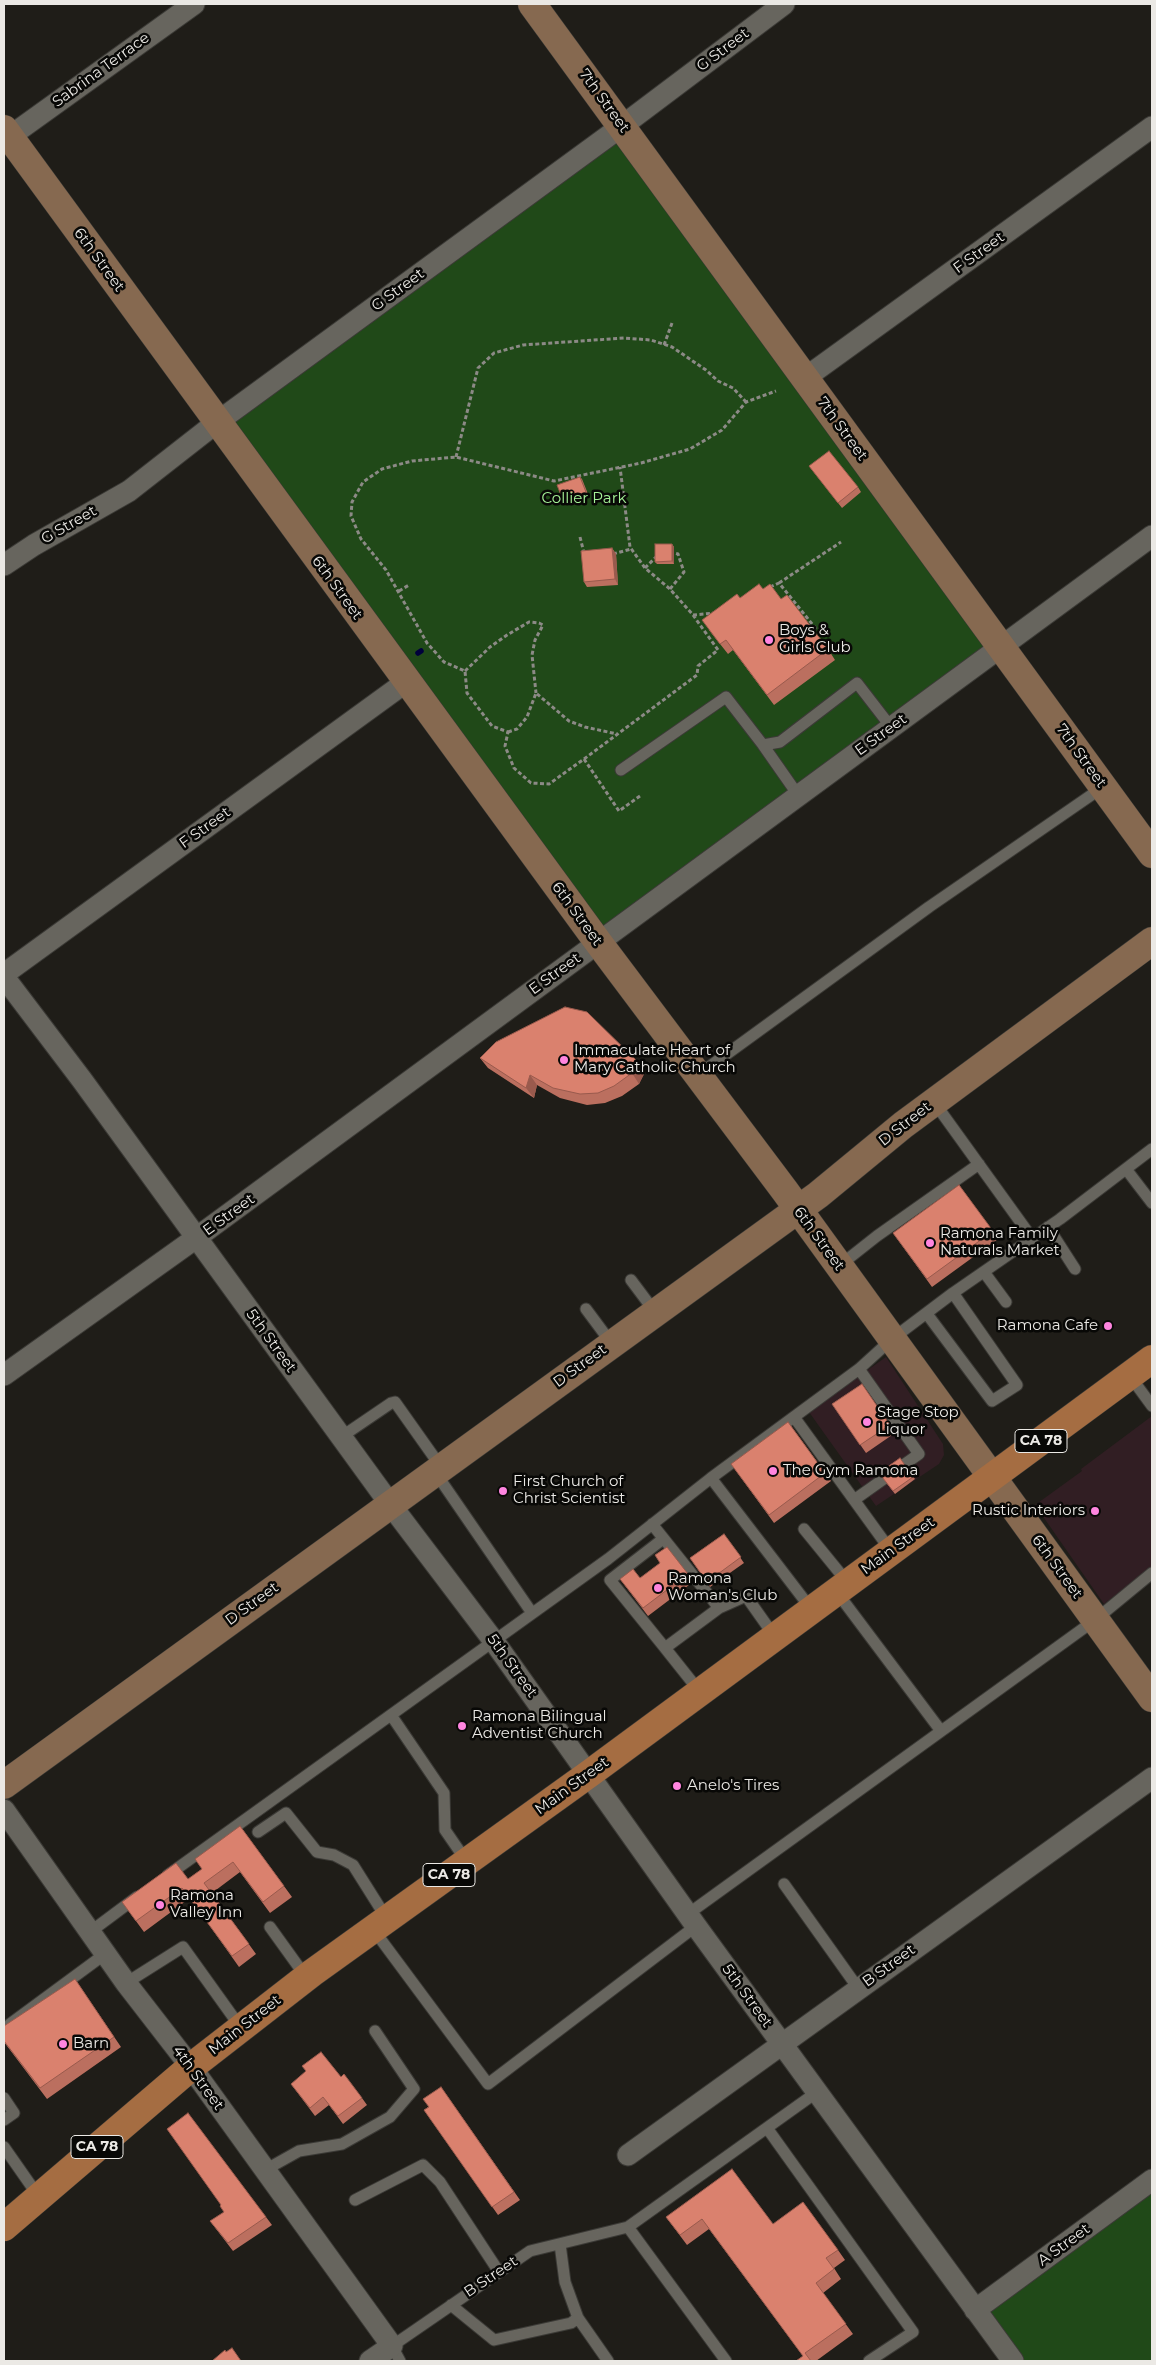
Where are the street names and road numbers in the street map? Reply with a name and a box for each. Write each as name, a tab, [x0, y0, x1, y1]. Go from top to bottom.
street label: G Street	[693, 24, 753, 76]
street label: Sabrina Terrace	[49, 29, 153, 111]
street label: 7th Street	[575, 66, 633, 136]
street label: 6th Street	[70, 225, 128, 295]
street label: F Street	[950, 228, 1008, 278]
street label: G Street	[368, 265, 428, 315]
street label: 7th Street	[813, 394, 871, 464]
street label: G Street	[38, 502, 100, 548]
street label: 6th Street	[308, 553, 366, 623]
street label: E Street	[852, 710, 910, 760]
street label: 7th Street	[1052, 721, 1110, 791]
street label: F Street	[176, 803, 234, 853]
street label: 6th Street	[548, 879, 606, 949]
street label: E Street	[526, 949, 584, 999]
street label: D Street	[875, 1098, 935, 1150]
street label: E Street	[200, 1190, 258, 1240]
street label: 6th Street	[790, 1204, 848, 1274]
street label: 5th Street	[242, 1306, 300, 1376]
street label: D Street	[550, 1341, 610, 1391]
road number: CA 78	[1015, 1430, 1067, 1452]
street label: Main Street	[858, 1513, 938, 1579]
street label: 6th Street	[1028, 1532, 1086, 1602]
street label: D Street	[222, 1579, 282, 1629]
street label: 5th Street	[483, 1631, 541, 1701]
street label: Main Street	[532, 1753, 612, 1819]
road number: CA 78	[423, 1864, 475, 1886]
street label: B Street	[859, 1941, 919, 1991]
street label: 5th Street	[718, 1961, 776, 2031]
street label: Main Street	[205, 1991, 285, 2059]
street label: 4th Street	[169, 2042, 227, 2114]
road number: CA 78	[71, 2136, 123, 2158]
street label: A Street	[1034, 2220, 1094, 2270]
street label: B Street	[461, 2253, 521, 2301]

